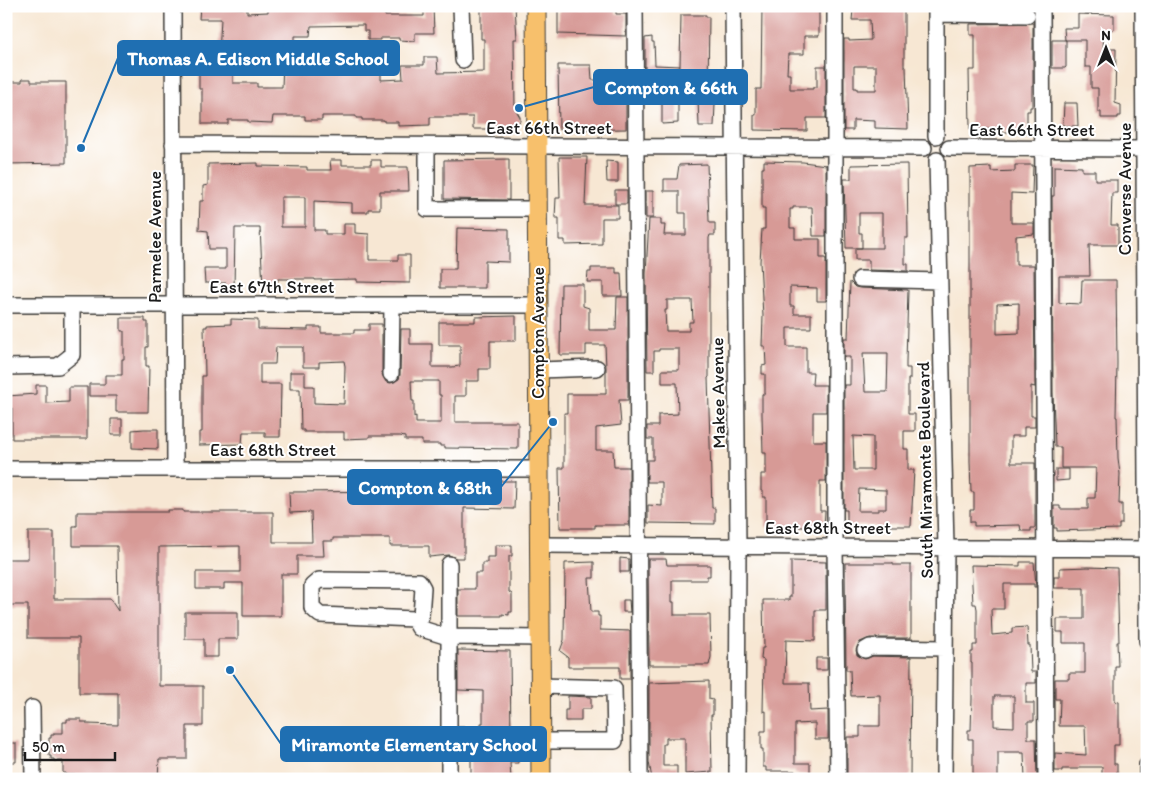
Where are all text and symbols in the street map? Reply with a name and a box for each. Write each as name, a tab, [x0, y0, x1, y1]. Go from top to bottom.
north arrow	[1080, 22, 1130, 72]
text: N	[1101, 27, 1111, 44]
callout: Thomas A. Edison Middle School	[118, 41, 399, 75]
text: Thomas A. Edison Middle School	[126, 47, 389, 70]
callout: Compton & 66th	[594, 70, 747, 104]
text: Compton & 66th	[605, 76, 738, 99]
street label: East 66th Street	[486, 117, 612, 139]
street label: East 66th Street	[969, 119, 1095, 141]
street label: Converse Avenue	[1114, 123, 1136, 255]
street label: Parmelee Avenue	[144, 171, 166, 303]
street label: Compton Avenue	[527, 267, 549, 399]
street label: East 67th Street	[210, 276, 335, 298]
street label: Makee Avenue	[706, 337, 730, 449]
street label: South Miramonte Boulevard	[912, 361, 938, 579]
street label: East 68th Street	[210, 439, 336, 461]
callout: Compton & 68th	[348, 470, 501, 504]
text: Compton & 68th	[358, 476, 493, 499]
street label: East 68th Street	[765, 517, 891, 539]
callout: Miramonte Elementary School	[281, 727, 546, 761]
scale bar	[25, 730, 115, 762]
text: Miramonte Elementary School	[291, 733, 537, 756]
text: 50 m	[32, 738, 65, 756]

